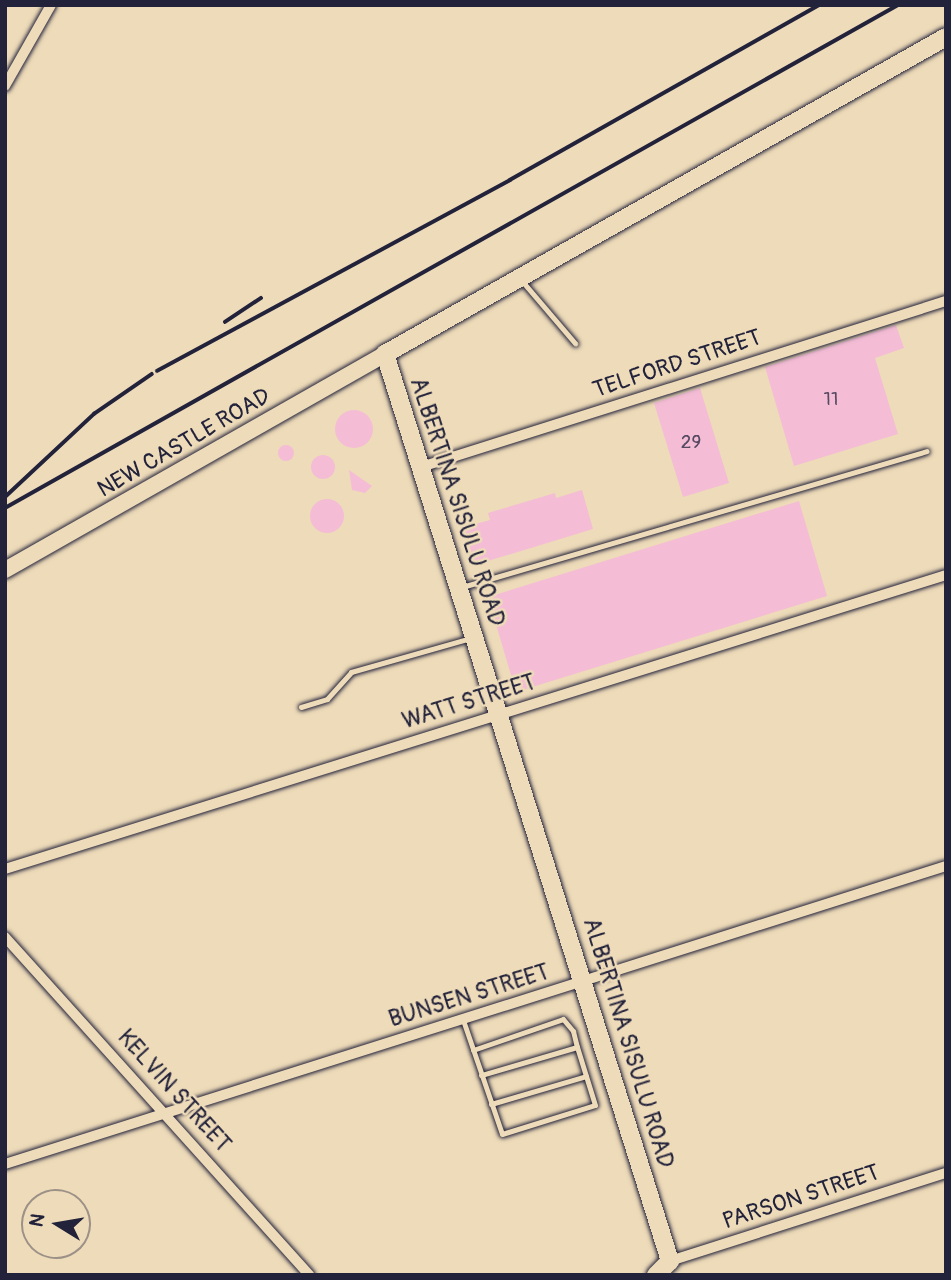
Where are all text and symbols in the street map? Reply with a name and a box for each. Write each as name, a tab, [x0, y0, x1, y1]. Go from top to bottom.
street label: TELFORD STREET	[589, 324, 765, 404]
street label: ALBERTINA SISULU ROAD	[404, 374, 510, 630]
street label: NEW CASTLE ROAD	[93, 382, 275, 504]
house number: 11	[824, 389, 838, 411]
house number: 29	[681, 432, 701, 454]
street label: WATT STREET	[399, 669, 539, 735]
street label: ALBERTINA SISULU ROAD	[577, 915, 679, 1171]
street label: BUNSEN STREET	[385, 958, 553, 1034]
street label: KELVIN STREET	[112, 1024, 236, 1158]
street label: PARSON STREET	[719, 1159, 883, 1235]
north arrow	[21, 1189, 91, 1259]
text: N	[24, 1212, 50, 1229]

